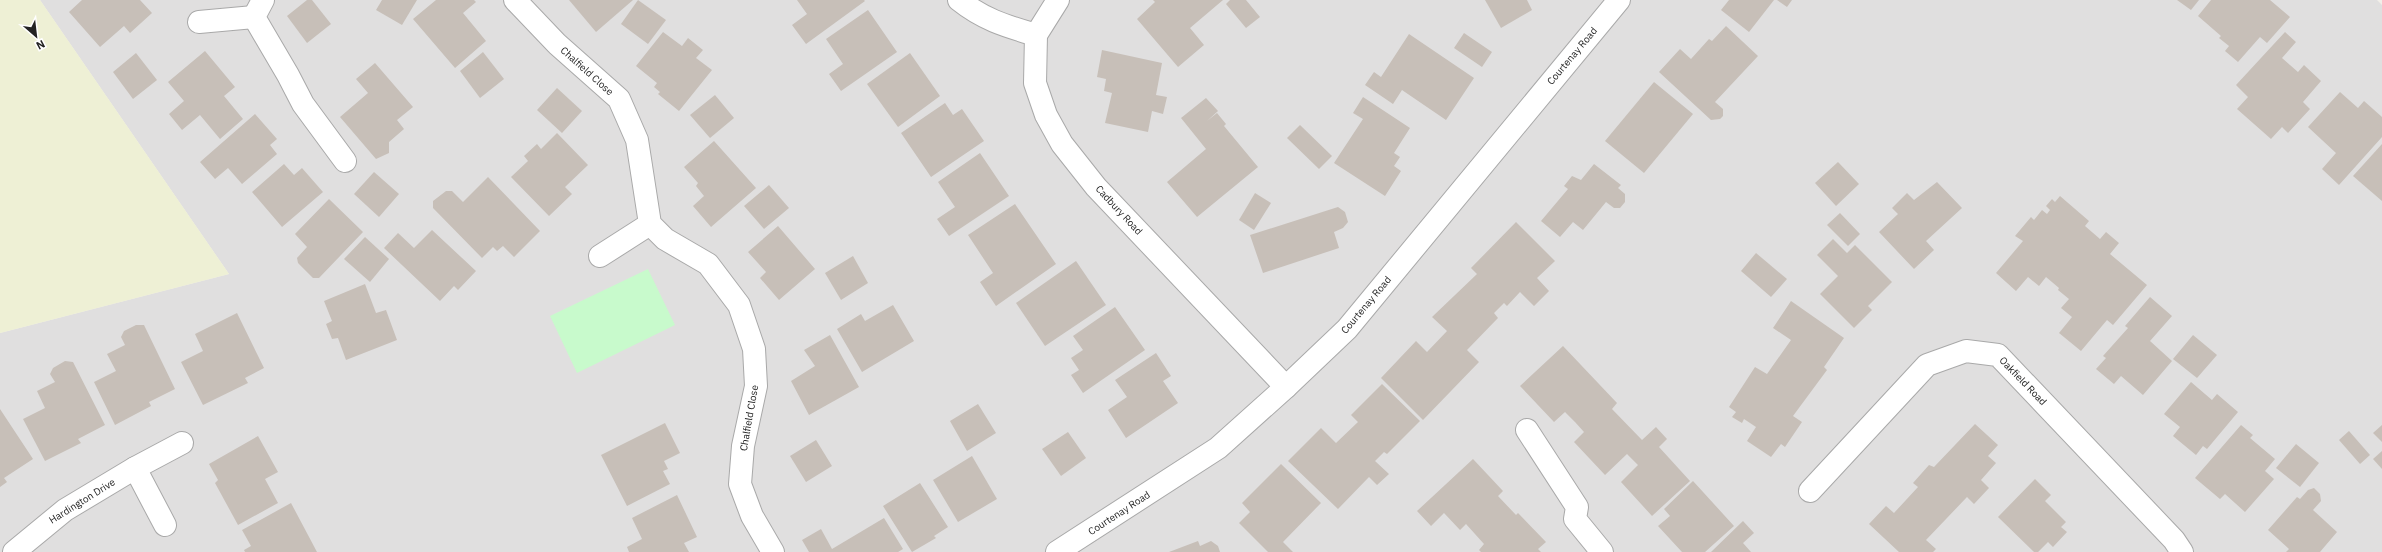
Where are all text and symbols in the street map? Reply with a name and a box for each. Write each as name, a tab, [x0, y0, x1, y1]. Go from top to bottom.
north arrow	[16, 16, 56, 56]
street label: Courtenay Road	[1544, 24, 1600, 88]
text: N	[34, 37, 47, 53]
street label: Chalfield Close	[558, 44, 617, 99]
street label: Cadbury Road	[1093, 183, 1145, 237]
street label: Courtenay Road	[1338, 273, 1394, 337]
street label: Oakfield Road	[1997, 354, 2049, 408]
street label: Chalfield Close	[737, 383, 761, 452]
street label: Hardington Drive	[46, 475, 118, 527]
street label: Courtenay Road	[1085, 488, 1153, 538]

